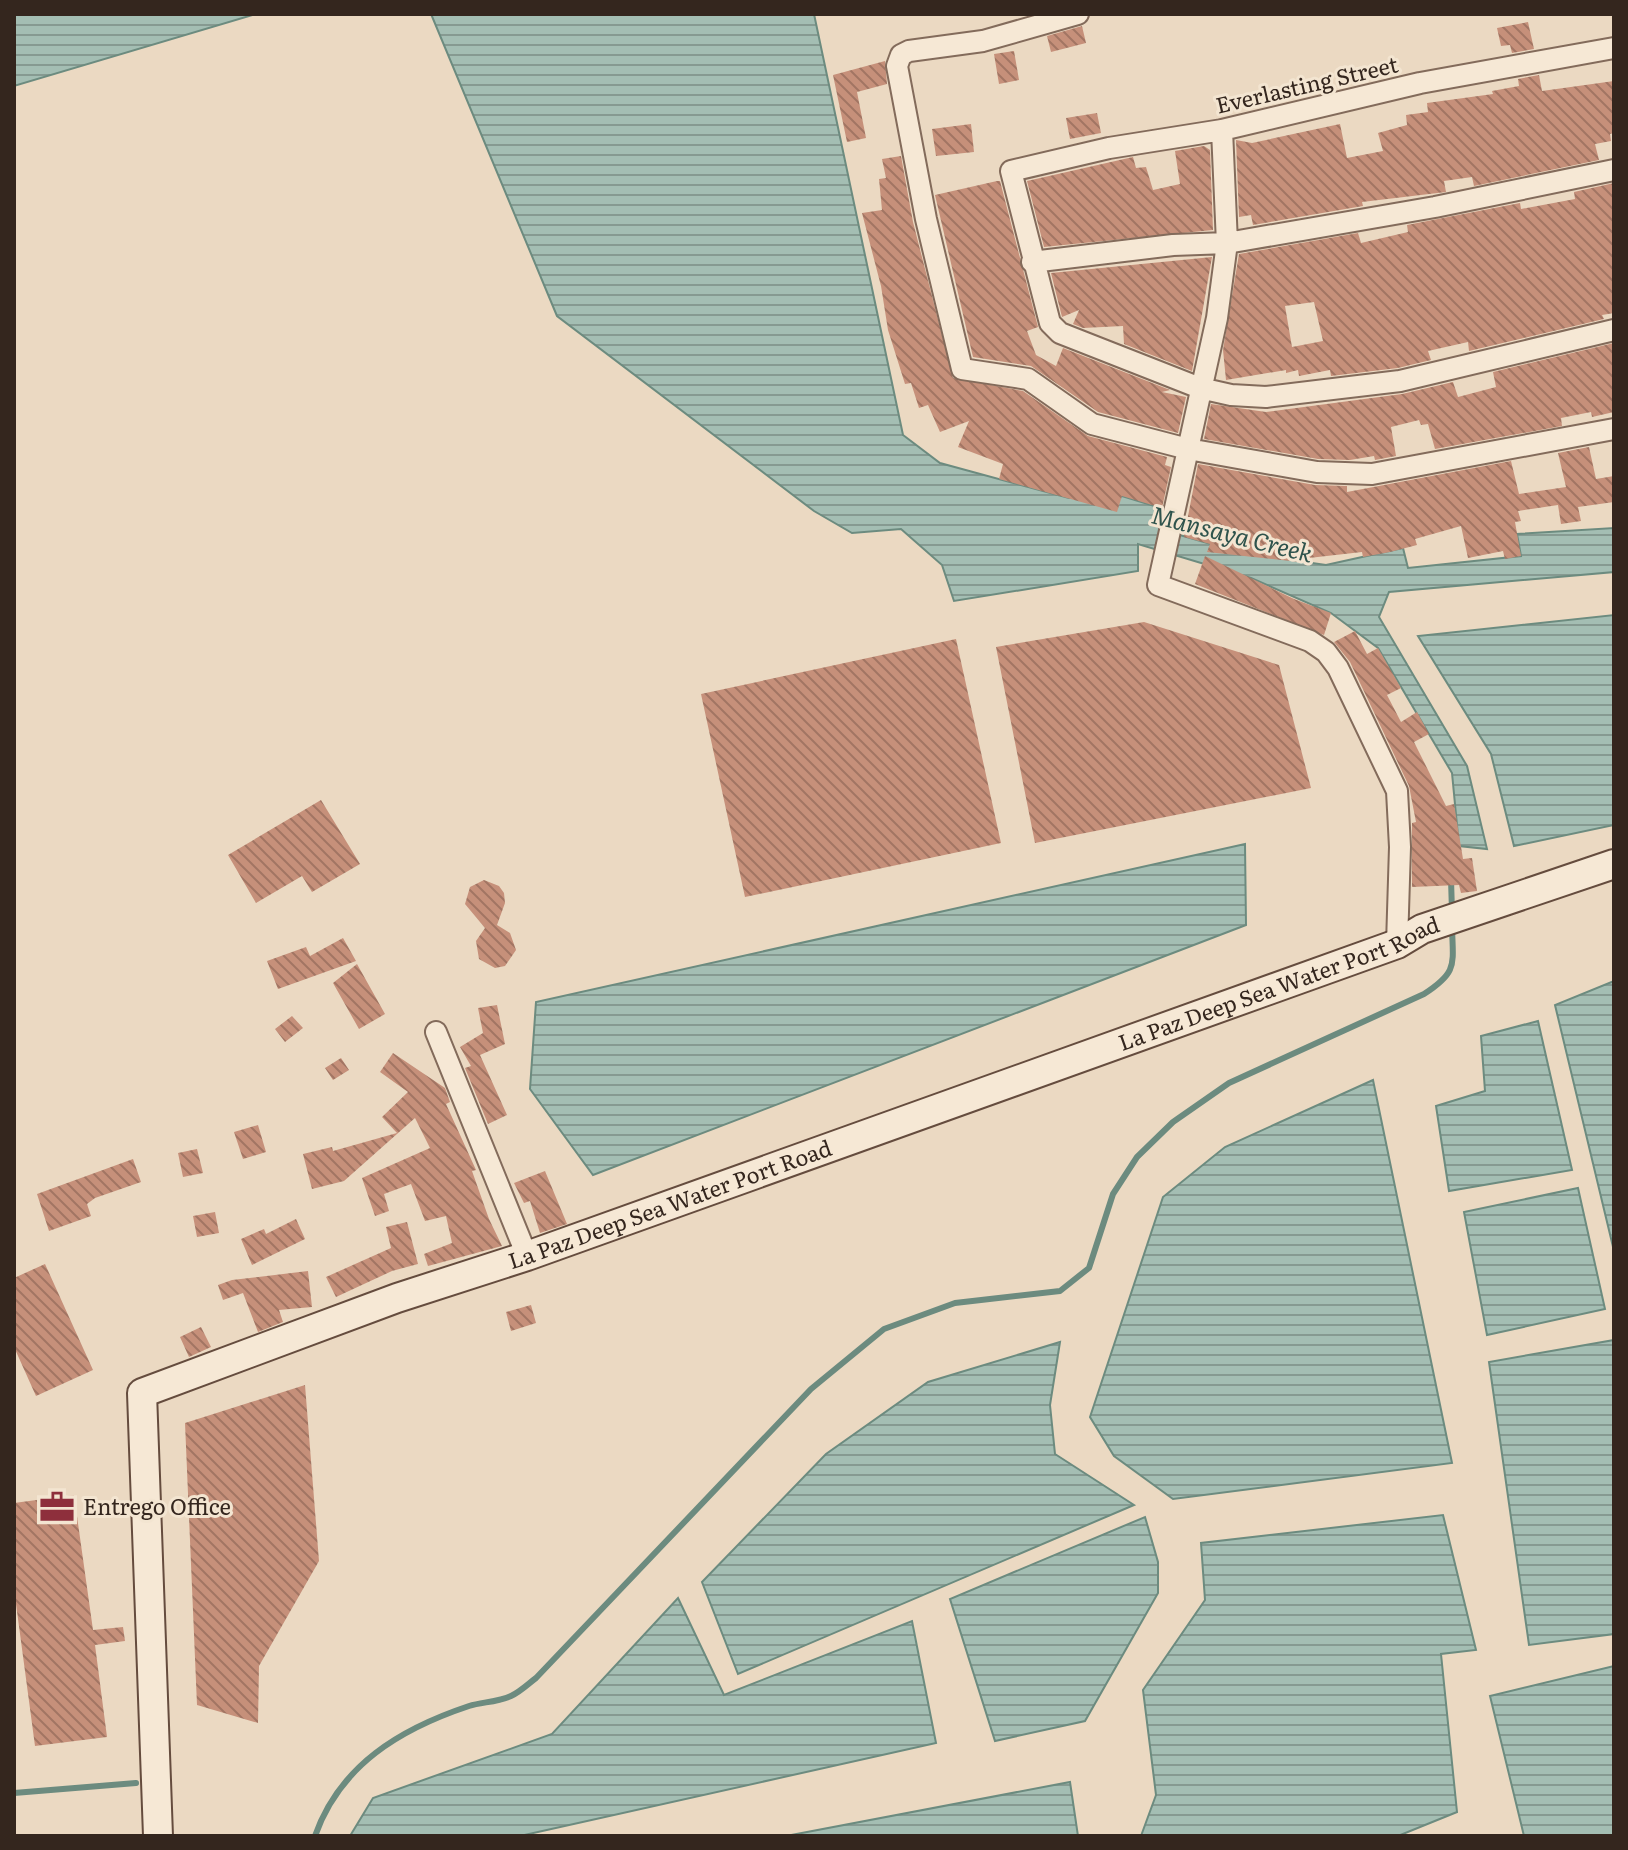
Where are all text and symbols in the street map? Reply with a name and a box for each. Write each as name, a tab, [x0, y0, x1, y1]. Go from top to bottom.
street label: Everlasting Street	[1212, 46, 1401, 121]
water label: Mansaya Creek	[1148, 496, 1318, 570]
street label: La Paz Deep Sea Water Port Road	[1113, 906, 1443, 1058]
street label: La Paz Deep Sea Water Port Road	[504, 1130, 836, 1276]
office icon: Entrego Office	[38, 1488, 76, 1526]
place label: Entrego Office	[83, 1489, 231, 1522]

